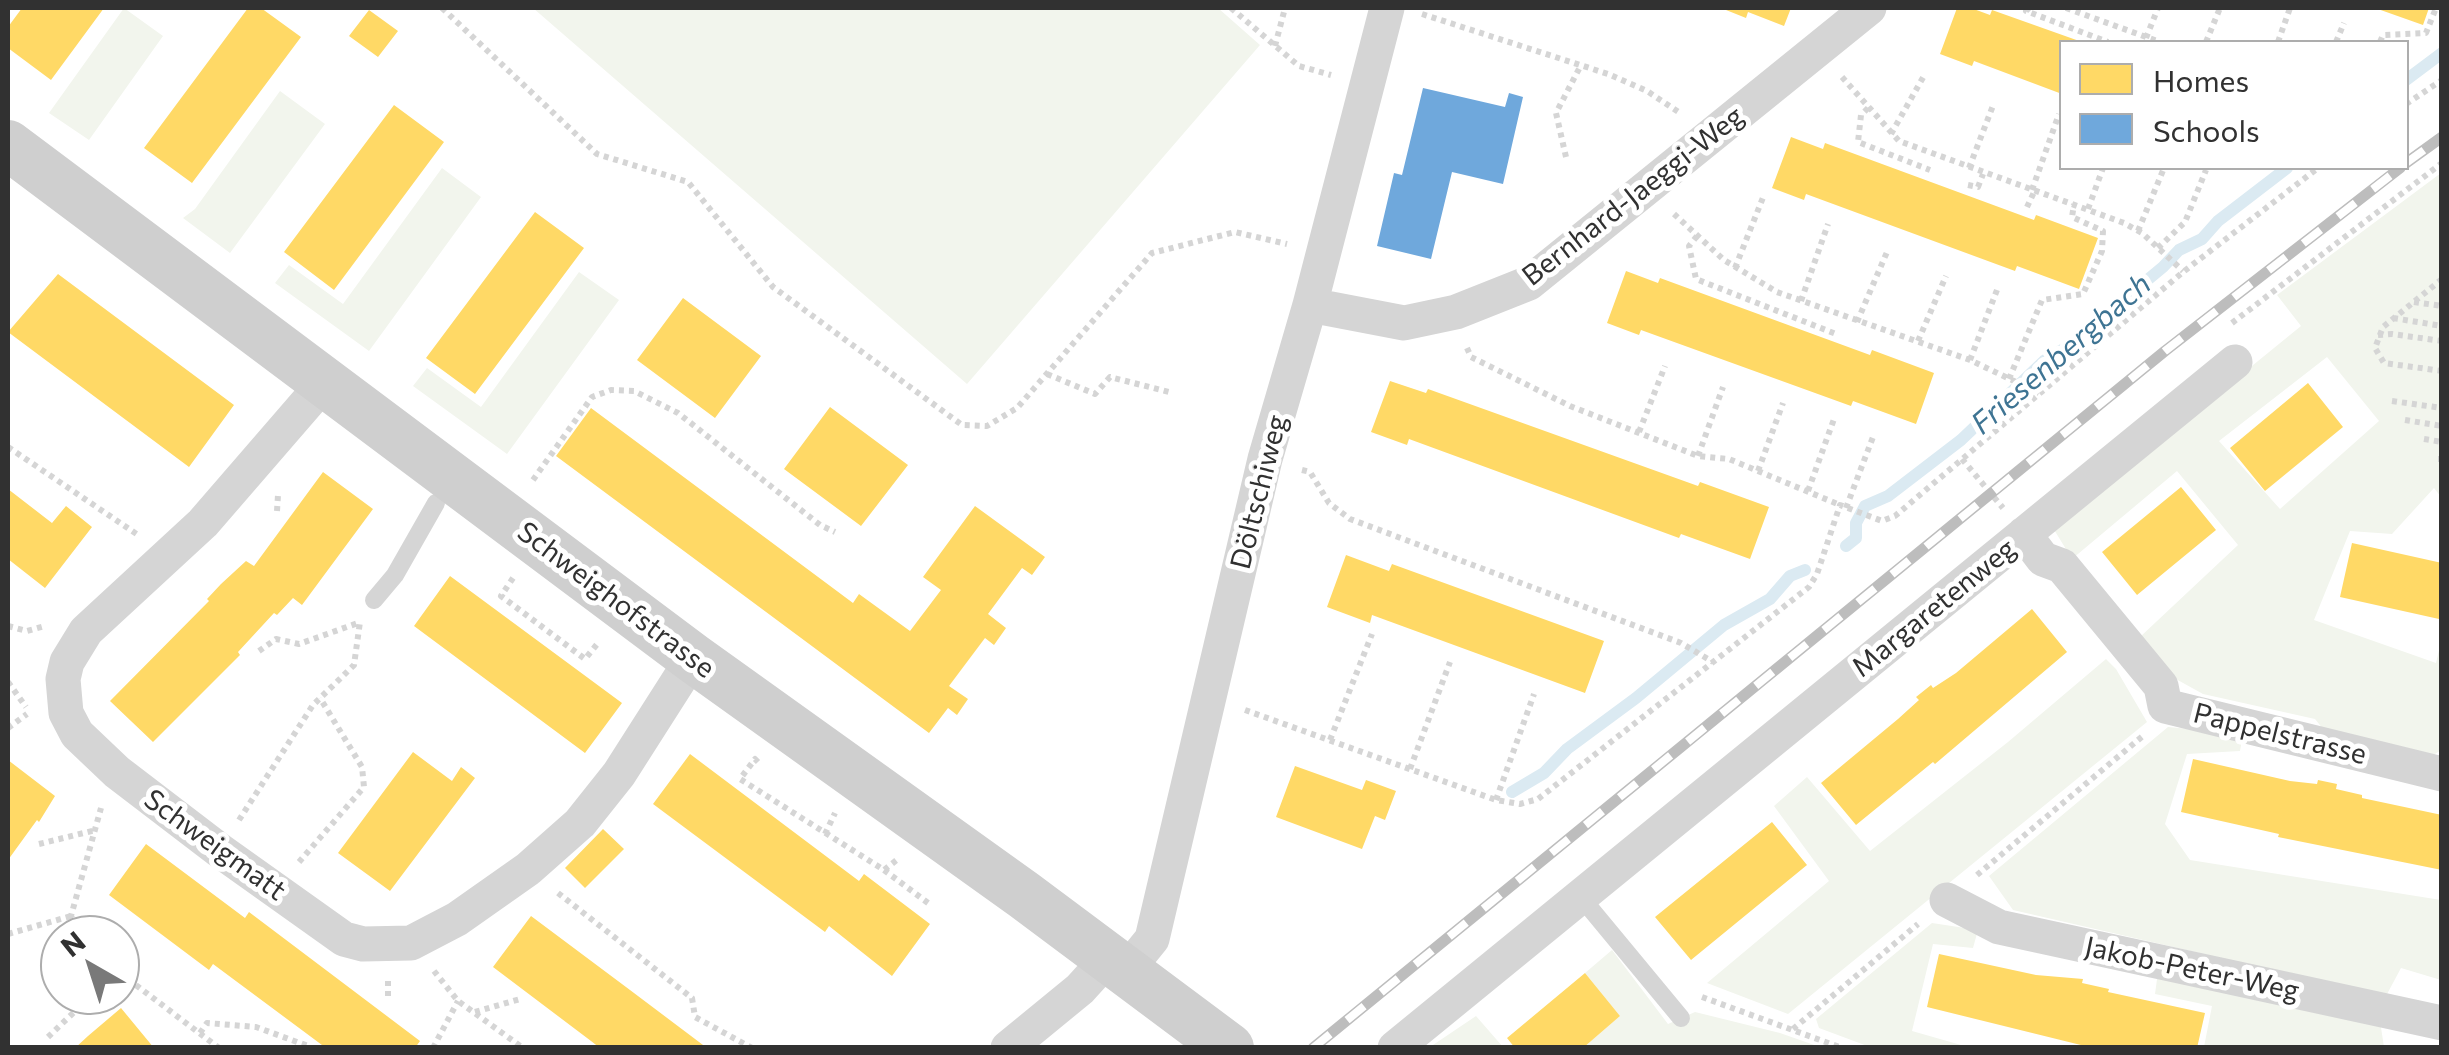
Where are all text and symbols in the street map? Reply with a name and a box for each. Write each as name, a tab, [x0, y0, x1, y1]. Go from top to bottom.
legend	[2059, 40, 2409, 170]
text: Homes	[2153, 61, 2249, 98]
street label: Bernhard-Jaeggi-Weg	[1516, 99, 1750, 293]
text: Schools	[2153, 111, 2260, 148]
water label: Friesenbergbach	[1964, 266, 2158, 442]
street label: Döltschiweg	[1224, 411, 1294, 573]
street label: Schweighofstrasse	[511, 515, 721, 685]
street label: Margaretenweg	[1845, 532, 2023, 684]
street label: Pappelstrasse	[2190, 696, 2370, 772]
street label: Schweigmatt	[138, 782, 292, 908]
north arrow	[40, 915, 140, 1015]
text: N	[54, 923, 91, 963]
street label: Jakob-Peter-Weg	[2082, 930, 2302, 1008]

